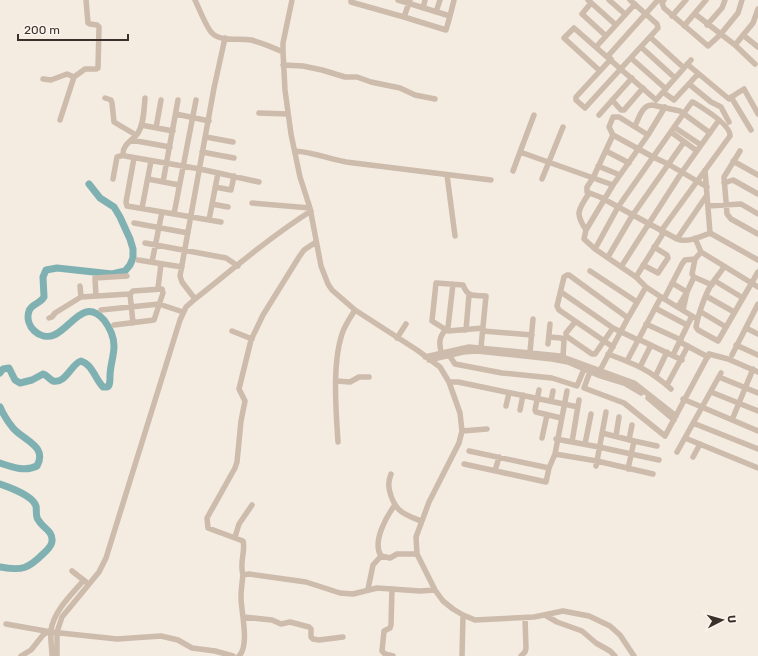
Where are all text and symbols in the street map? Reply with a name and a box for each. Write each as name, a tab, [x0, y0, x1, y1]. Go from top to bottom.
scale bar	[18, 16, 128, 42]
text: 200 m	[24, 23, 60, 37]
north arrow	[702, 600, 742, 640]
text: U	[725, 614, 738, 624]

